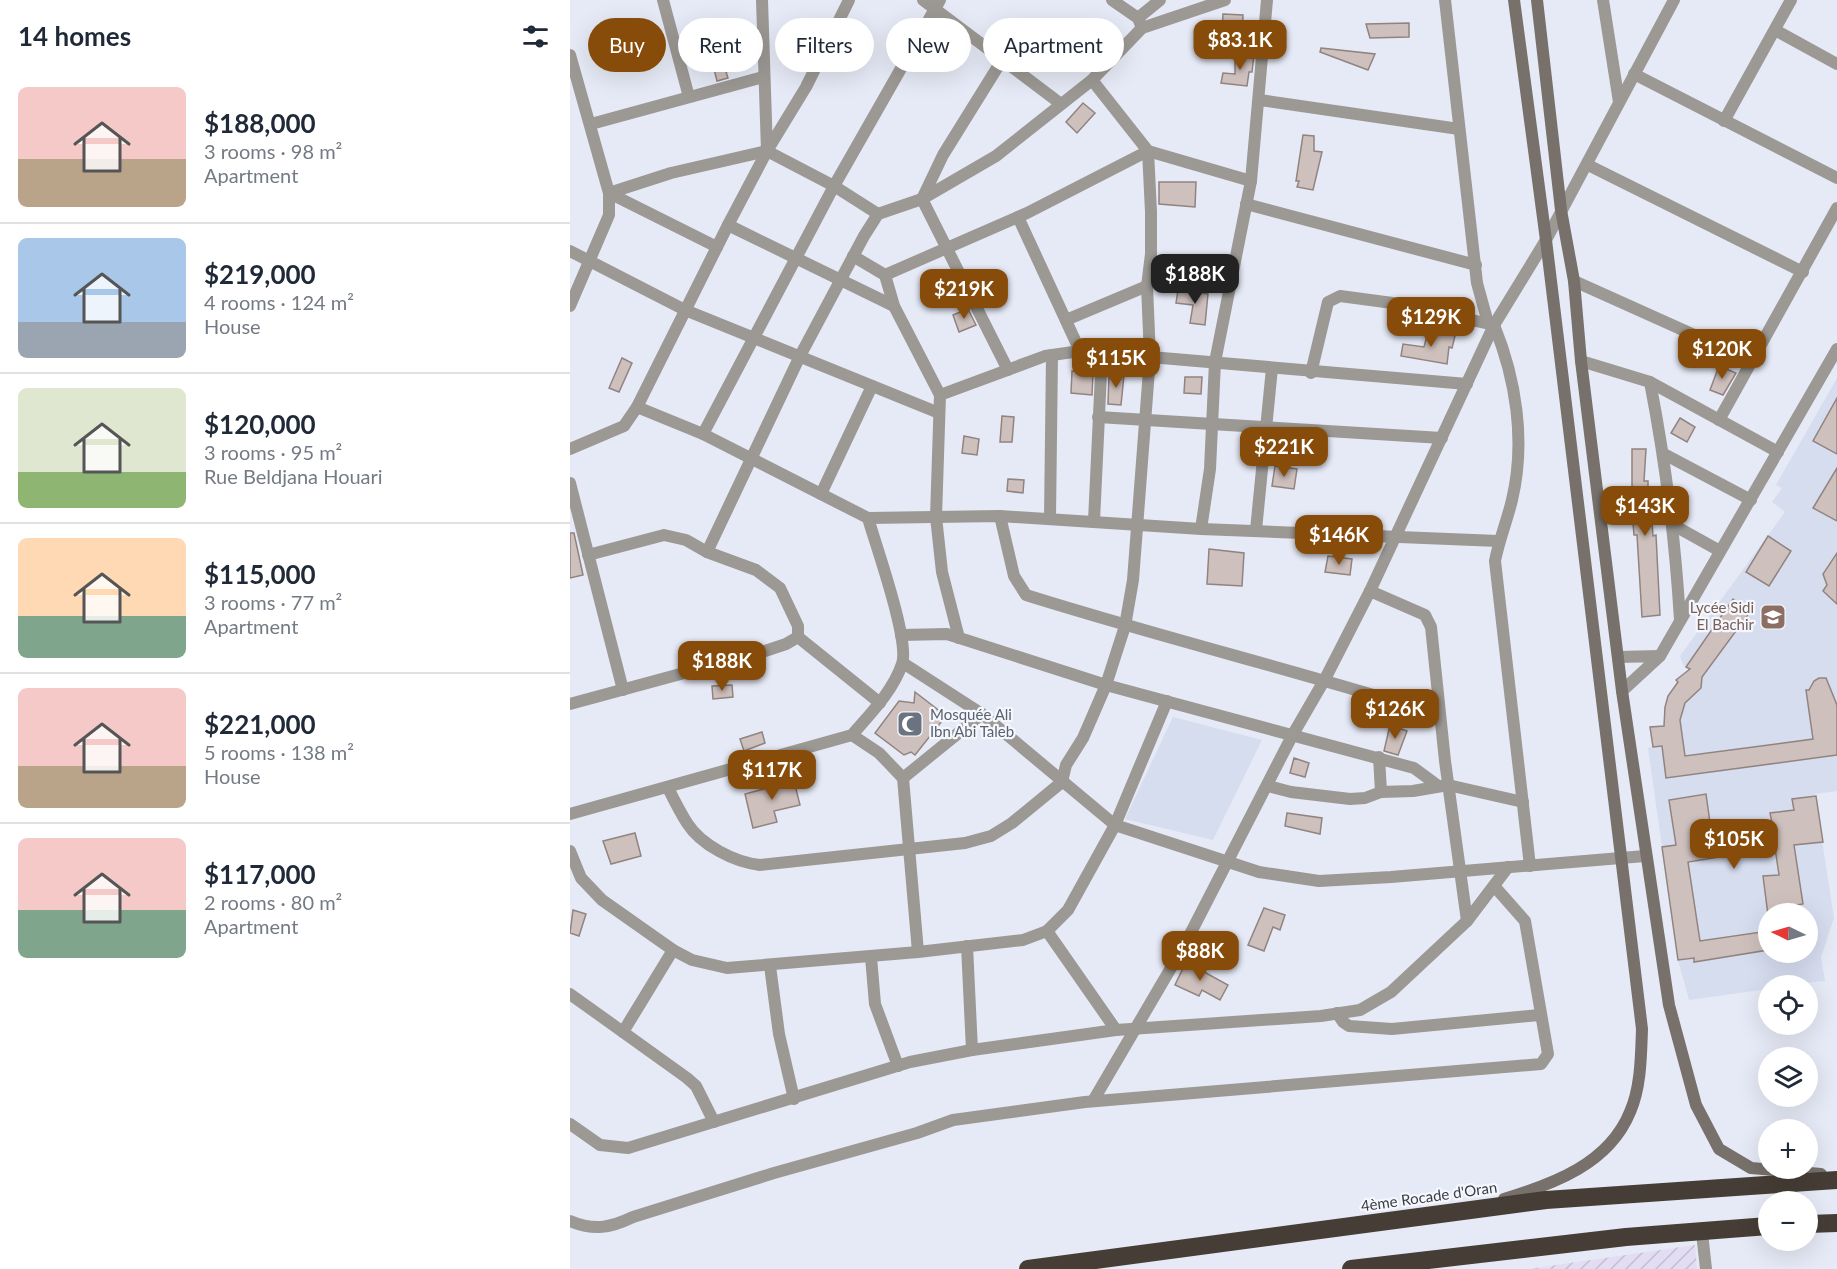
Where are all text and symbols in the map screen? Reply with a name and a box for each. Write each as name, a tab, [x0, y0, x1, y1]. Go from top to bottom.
chip: Buy	[588, 18, 666, 72]
chip: Rent	[678, 18, 763, 72]
chip: Filters	[775, 18, 874, 72]
chip: New	[886, 18, 971, 72]
chip: Apartment	[983, 18, 1124, 72]
text: 14 homes	[18, 20, 131, 52]
icon: filters	[519, 20, 552, 53]
pin: $83.1K	[1191, 20, 1289, 71]
text: $83.1K	[1208, 27, 1272, 51]
text: $188,000	[204, 107, 316, 139]
icon: home	[66, 111, 138, 183]
text: 3 rooms · 98 m²	[204, 139, 342, 163]
text: Apartment	[204, 163, 298, 187]
pin: $188K	[1153, 254, 1237, 305]
text: $219,000	[204, 258, 316, 290]
text: $188K	[1165, 261, 1225, 285]
icon: home	[66, 262, 138, 334]
pin: $219K	[922, 269, 1006, 320]
text: $219K	[934, 276, 994, 300]
text: 4 rooms · 124 m²	[204, 290, 354, 314]
pin: $129K	[1389, 297, 1473, 348]
text: $129K	[1401, 304, 1461, 328]
text: House	[204, 314, 261, 338]
pin: $120K	[1680, 329, 1764, 380]
text: $120K	[1692, 336, 1752, 360]
pin: $115K	[1074, 338, 1158, 389]
text: $115K	[1086, 345, 1146, 369]
text: $120,000	[204, 408, 316, 440]
icon: home	[66, 412, 138, 484]
pin: $221K	[1242, 427, 1326, 478]
text: $221K	[1254, 434, 1314, 458]
text: 3 rooms · 95 m²	[204, 440, 342, 464]
text: Rue Beldjana Houari	[204, 464, 383, 488]
pin: $143K	[1603, 486, 1687, 537]
text: $143K	[1615, 493, 1675, 517]
pin: $146K	[1297, 515, 1381, 566]
text: $146K	[1309, 522, 1369, 546]
text: $115,000	[204, 558, 316, 590]
icon: home	[66, 562, 138, 634]
text: 3 rooms · 77 m²	[204, 590, 342, 614]
place label: Lycée Sidi El Bachir	[1690, 598, 1755, 633]
school or university icon: Lycée Sidi El Bachir	[1758, 602, 1788, 632]
text: Apartment	[204, 614, 298, 638]
pin: $188K	[680, 641, 764, 692]
text: $188K	[692, 648, 752, 672]
pin: $126K	[1353, 689, 1437, 740]
text: $126K	[1365, 696, 1425, 720]
place label: Mosquée Ali Ibn Abi Taleb	[930, 705, 1014, 740]
text: $221,000	[204, 708, 316, 740]
mosque icon: Mosquée Ali Ibn Abi Taleb	[895, 709, 925, 739]
icon: home	[66, 712, 138, 784]
text: 5 rooms · 138 m²	[204, 740, 354, 764]
pin: $117K	[730, 750, 814, 801]
text: $117K	[742, 757, 802, 781]
text: House	[204, 764, 261, 788]
pin: $105K	[1692, 819, 1776, 870]
text: $105K	[1704, 826, 1764, 850]
text: $117,000	[204, 858, 316, 890]
icon: home	[66, 862, 138, 934]
text: 2 rooms · 80 m²	[204, 890, 342, 914]
north arrow	[1758, 903, 1818, 963]
map controls	[1758, 903, 1818, 1251]
text: Apartment	[204, 914, 298, 938]
pin: $88K	[1164, 931, 1236, 982]
text: $88K	[1176, 938, 1224, 962]
button: locate	[1758, 975, 1818, 1035]
button: layers	[1758, 1047, 1818, 1107]
button: +	[1758, 1119, 1818, 1179]
street label: 4ème Rocade d'Oran	[1360, 1178, 1498, 1214]
button: −	[1758, 1191, 1818, 1251]

